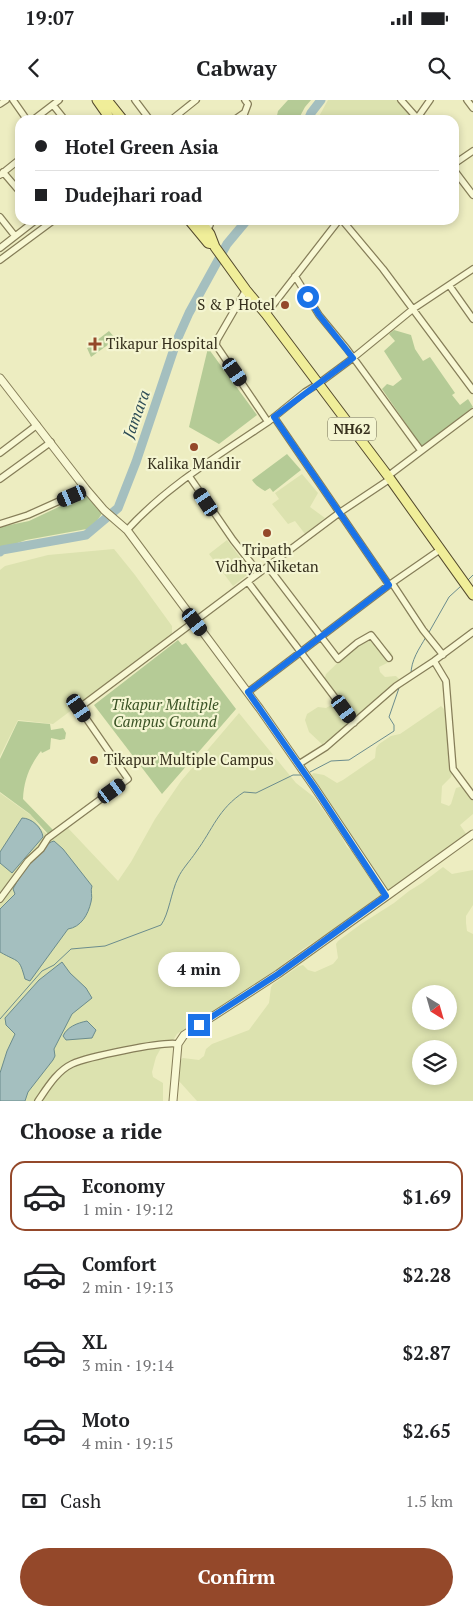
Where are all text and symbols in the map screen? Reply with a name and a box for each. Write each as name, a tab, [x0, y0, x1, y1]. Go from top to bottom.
text: 19:07	[25, 5, 74, 30]
text: Cabway	[196, 53, 277, 82]
icon: back	[20, 54, 48, 82]
icon: search	[425, 54, 453, 82]
text: Hotel Green Asia	[65, 134, 219, 159]
text: Dudejhari road	[65, 182, 202, 207]
route start	[297, 286, 319, 308]
place label: S & P Hotel	[197, 294, 275, 314]
marker: S & P Hotel	[279, 299, 291, 311]
place label: Tikapur Hospital	[106, 333, 218, 353]
marker: Tikapur Hospital	[88, 337, 102, 351]
car	[220, 355, 249, 389]
water label: Jamara	[117, 387, 155, 442]
road number: NH62	[328, 418, 376, 440]
marker: Kalika Mandir	[188, 441, 200, 453]
place label: Kalika Mandir	[147, 453, 241, 473]
car	[55, 483, 88, 509]
car	[191, 485, 220, 519]
marker: Tripath Vidhya Niketan	[261, 527, 273, 539]
place label: Tripath Vidhya Niketan	[215, 539, 319, 576]
car	[179, 606, 210, 638]
car	[64, 691, 93, 725]
car	[329, 692, 358, 726]
park label: Tikapur Multiple Campus Ground	[111, 694, 219, 731]
place label: Tikapur Multiple Campus	[104, 749, 274, 769]
marker: Tikapur Multiple Campus	[88, 754, 100, 766]
car	[95, 776, 128, 806]
callout: 4 min	[158, 952, 240, 988]
text: 4 min	[177, 958, 221, 980]
north arrow	[412, 985, 458, 1030]
map controls	[412, 985, 457, 1085]
route end	[188, 1014, 210, 1036]
button: layers	[412, 1040, 457, 1085]
text: Choose a ride	[20, 1116, 162, 1145]
text: Economy	[82, 1173, 165, 1198]
icon: car	[22, 1174, 67, 1219]
text: $1.69	[402, 1184, 451, 1209]
text: 1 min · 19:12	[82, 1198, 174, 1220]
text: Comfort	[82, 1251, 157, 1276]
icon: car	[22, 1252, 67, 1297]
text: $2.28	[402, 1262, 451, 1287]
text: 2 min · 19:13	[82, 1276, 174, 1298]
text: XL	[82, 1329, 107, 1354]
icon: car	[22, 1330, 67, 1375]
text: $2.87	[402, 1340, 451, 1365]
text: 3 min · 19:14	[82, 1354, 174, 1376]
text: Moto	[82, 1407, 130, 1432]
icon: car	[22, 1408, 67, 1453]
text: $2.65	[402, 1418, 451, 1443]
text: 4 min · 19:15	[82, 1432, 174, 1454]
icon: cash	[20, 1487, 48, 1515]
text: Cash	[60, 1488, 101, 1513]
text: 1.5 km	[406, 1490, 453, 1512]
button: Confirm	[20, 1548, 453, 1606]

